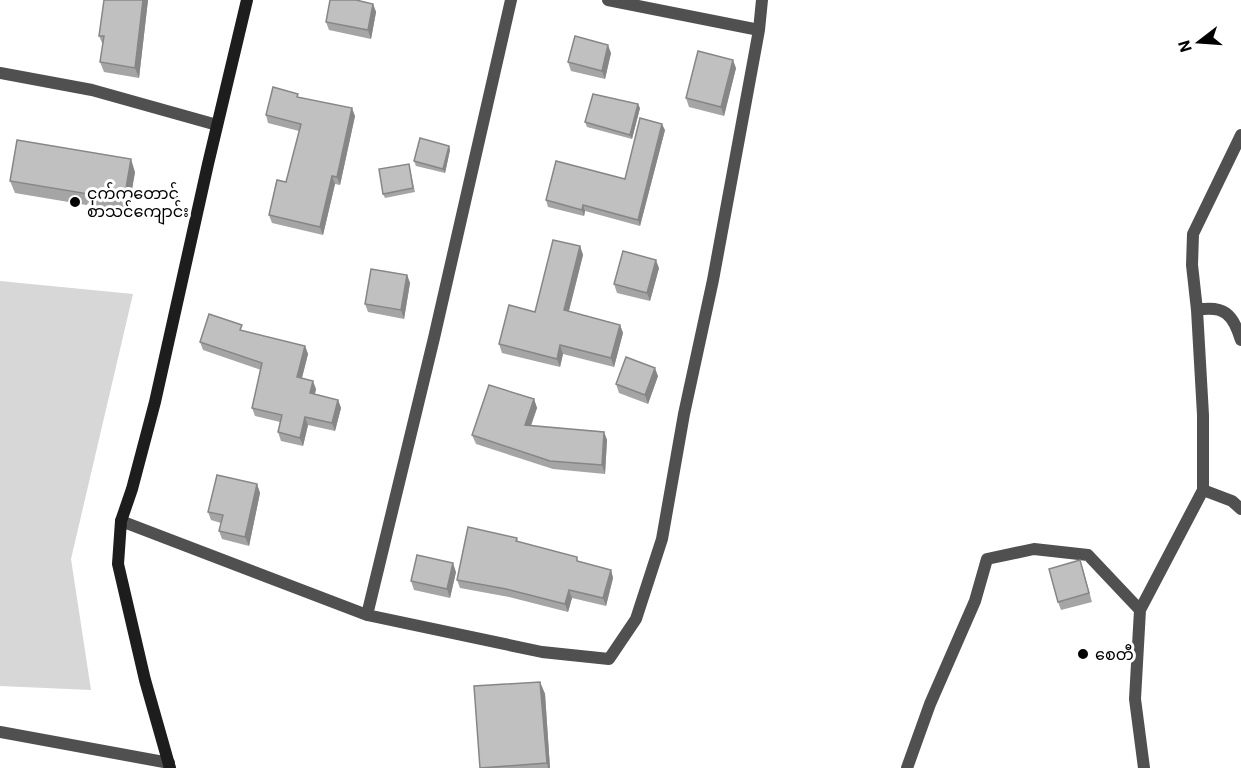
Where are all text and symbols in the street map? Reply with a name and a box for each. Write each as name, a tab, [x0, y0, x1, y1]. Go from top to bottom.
north arrow	[1169, 12, 1229, 72]
text: N	[1174, 38, 1196, 54]
place label: ငှက်ကတောင် စာသင်ကျောင်း	[87, 182, 189, 225]
marker: ငှက်ကတောင် စာသင်ကျောင်း	[68, 195, 82, 209]
place label: စေတီ	[1095, 644, 1134, 664]
marker: စေတီ	[1076, 647, 1090, 661]

